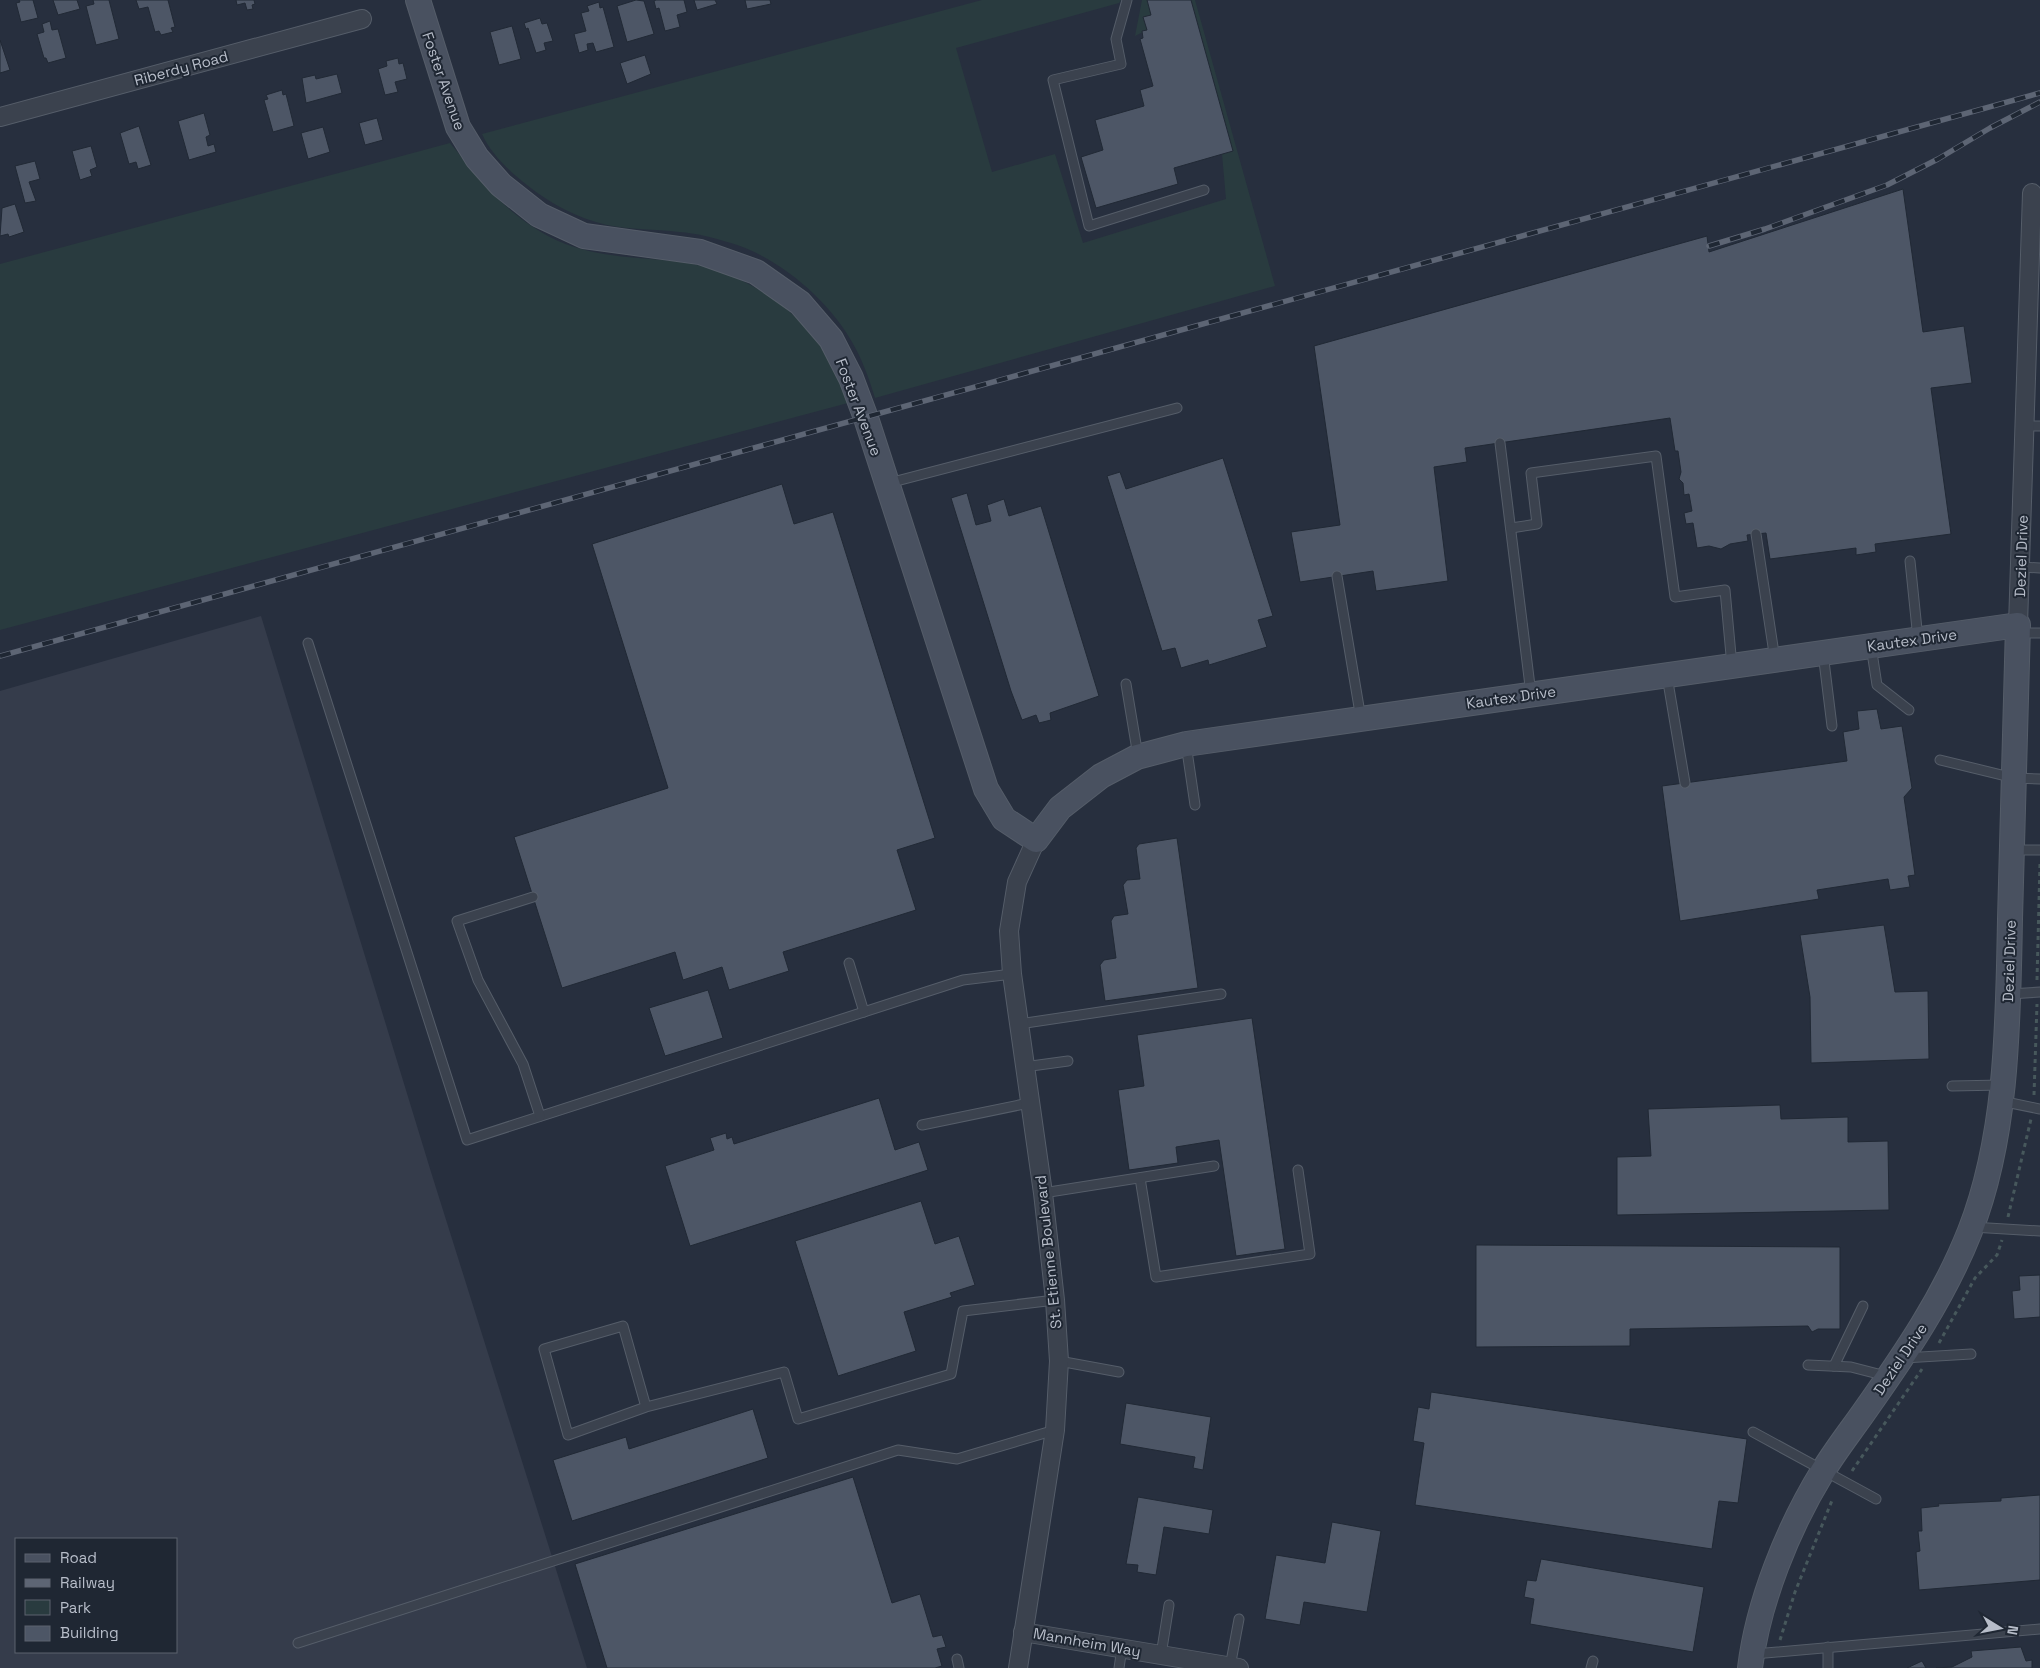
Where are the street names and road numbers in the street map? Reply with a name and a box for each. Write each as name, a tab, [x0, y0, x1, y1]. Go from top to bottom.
street label: Foster Avenue	[418, 29, 470, 133]
street label: Riberdy Road	[132, 46, 230, 90]
street label: Foster Avenue	[832, 356, 886, 459]
street label: Deziel Drive	[2010, 514, 2032, 598]
street label: Kautex Drive	[1866, 624, 1958, 656]
street label: Kautex Drive	[1465, 681, 1557, 713]
street label: Deziel Drive	[1998, 919, 2020, 1003]
street label: St. Etienne Boulevard	[1030, 1174, 1066, 1330]
street label: Deziel Drive	[1869, 1319, 1931, 1398]
street label: Mannheim Way	[1032, 1623, 1142, 1661]

